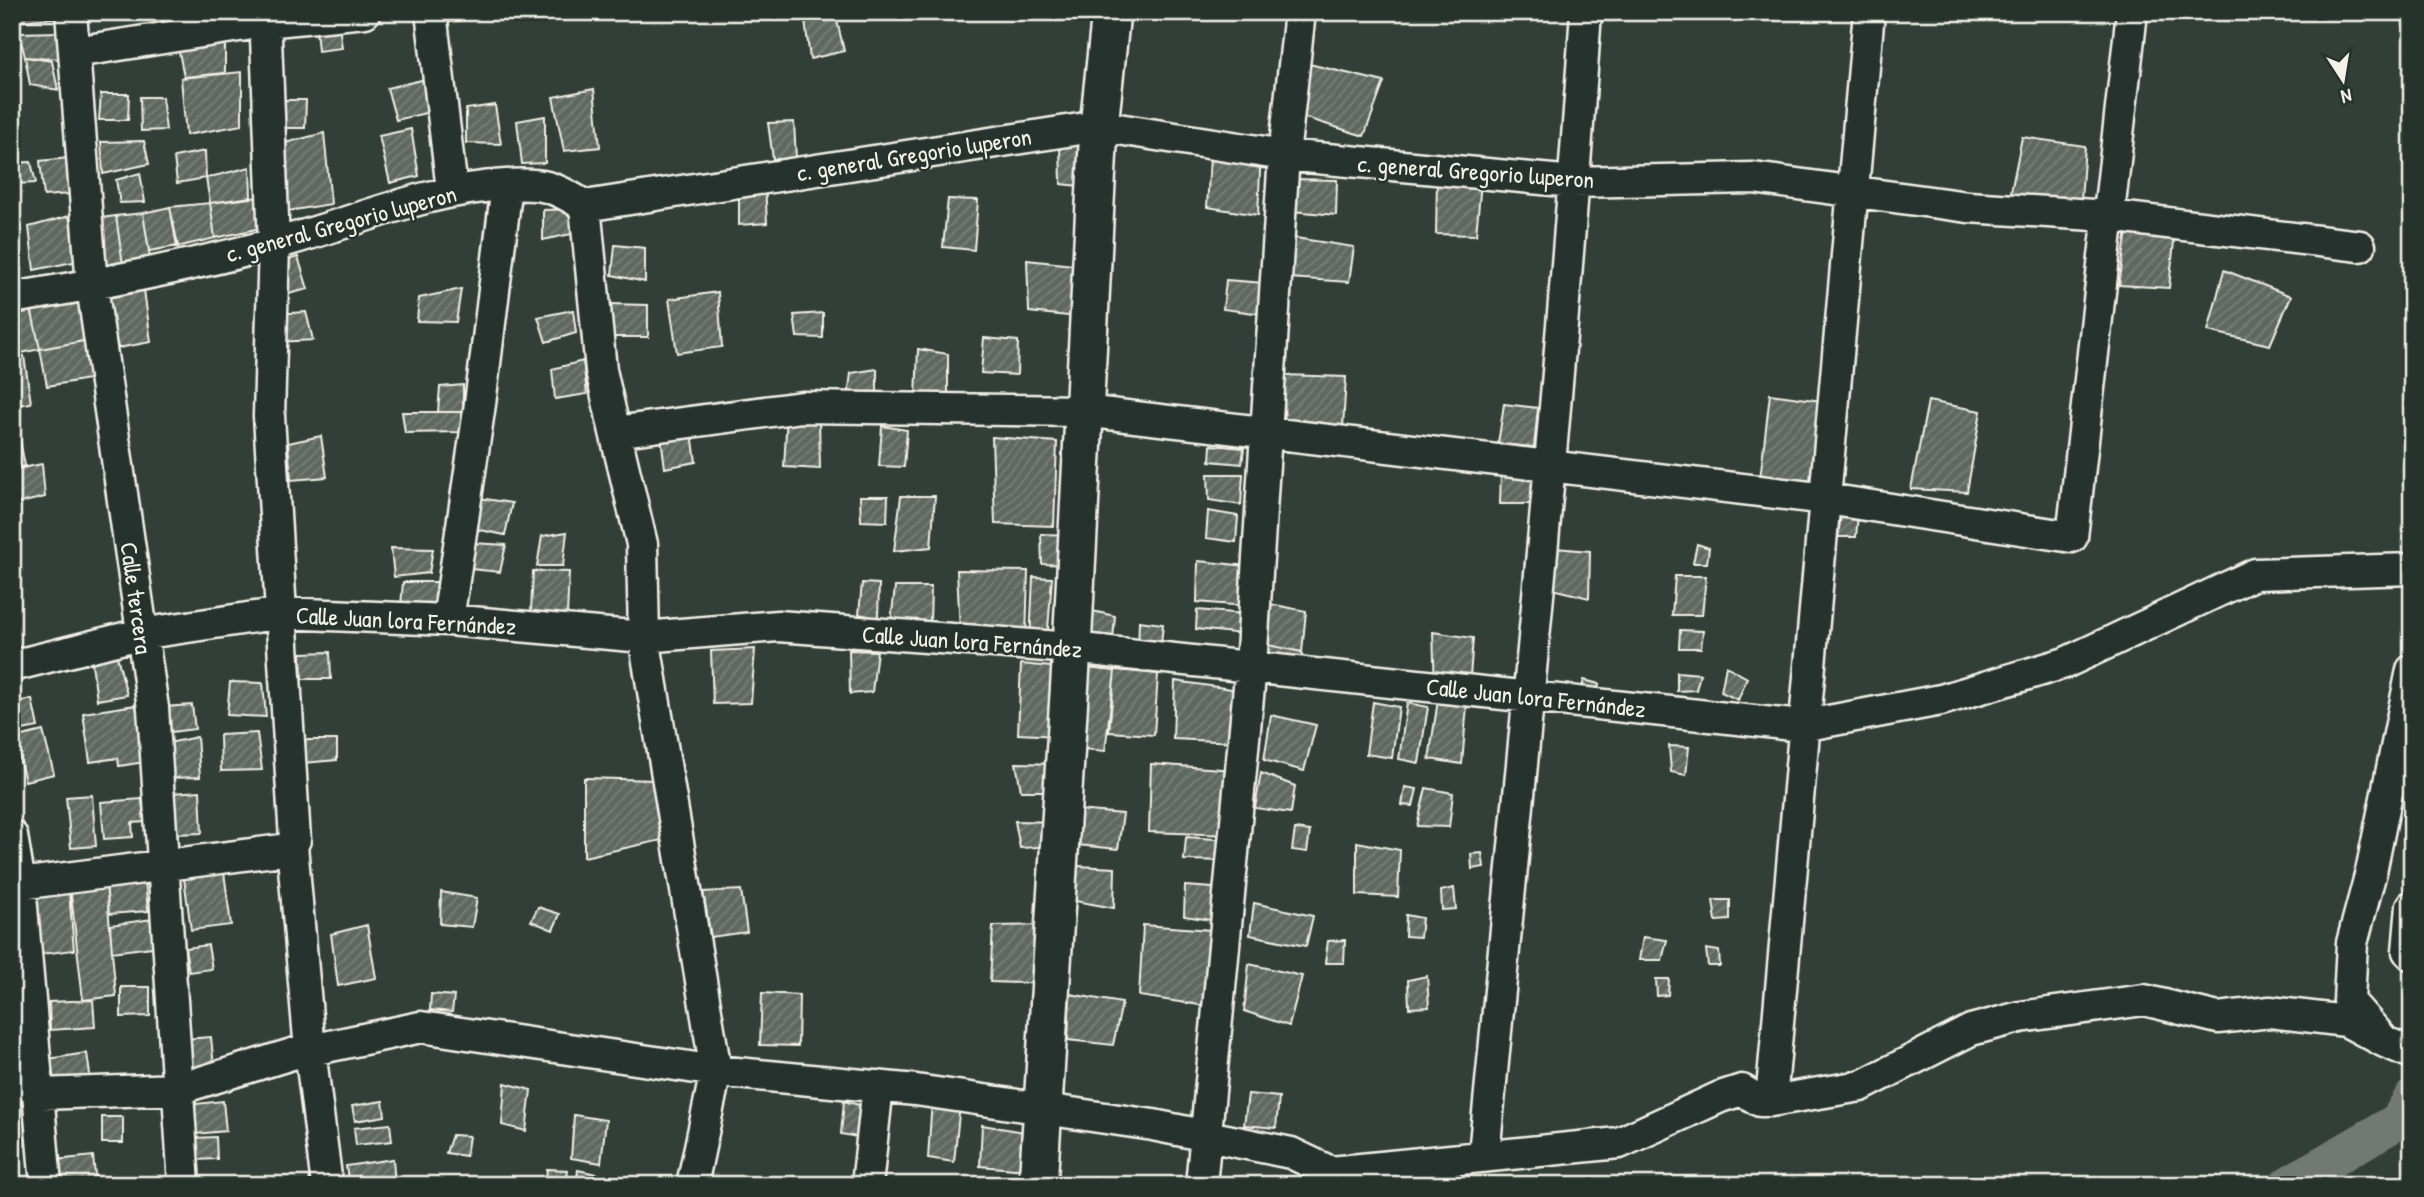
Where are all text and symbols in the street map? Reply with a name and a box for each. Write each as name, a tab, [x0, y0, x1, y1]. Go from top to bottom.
north arrow	[2308, 46, 2378, 116]
text: N	[2339, 83, 2354, 110]
street label: c. general Gregorio luperon	[794, 120, 1034, 188]
street label: c. general Gregorio luperon	[1357, 147, 1595, 195]
street label: c. general Gregorio luperon	[222, 177, 460, 269]
street label: Calle tercera	[113, 540, 161, 656]
street label: Calle Juan lora Fernández	[295, 598, 517, 642]
street label: Calle Juan lora Fernández	[861, 617, 1083, 665]
street label: Calle Juan lora Fernández	[1425, 670, 1647, 724]

